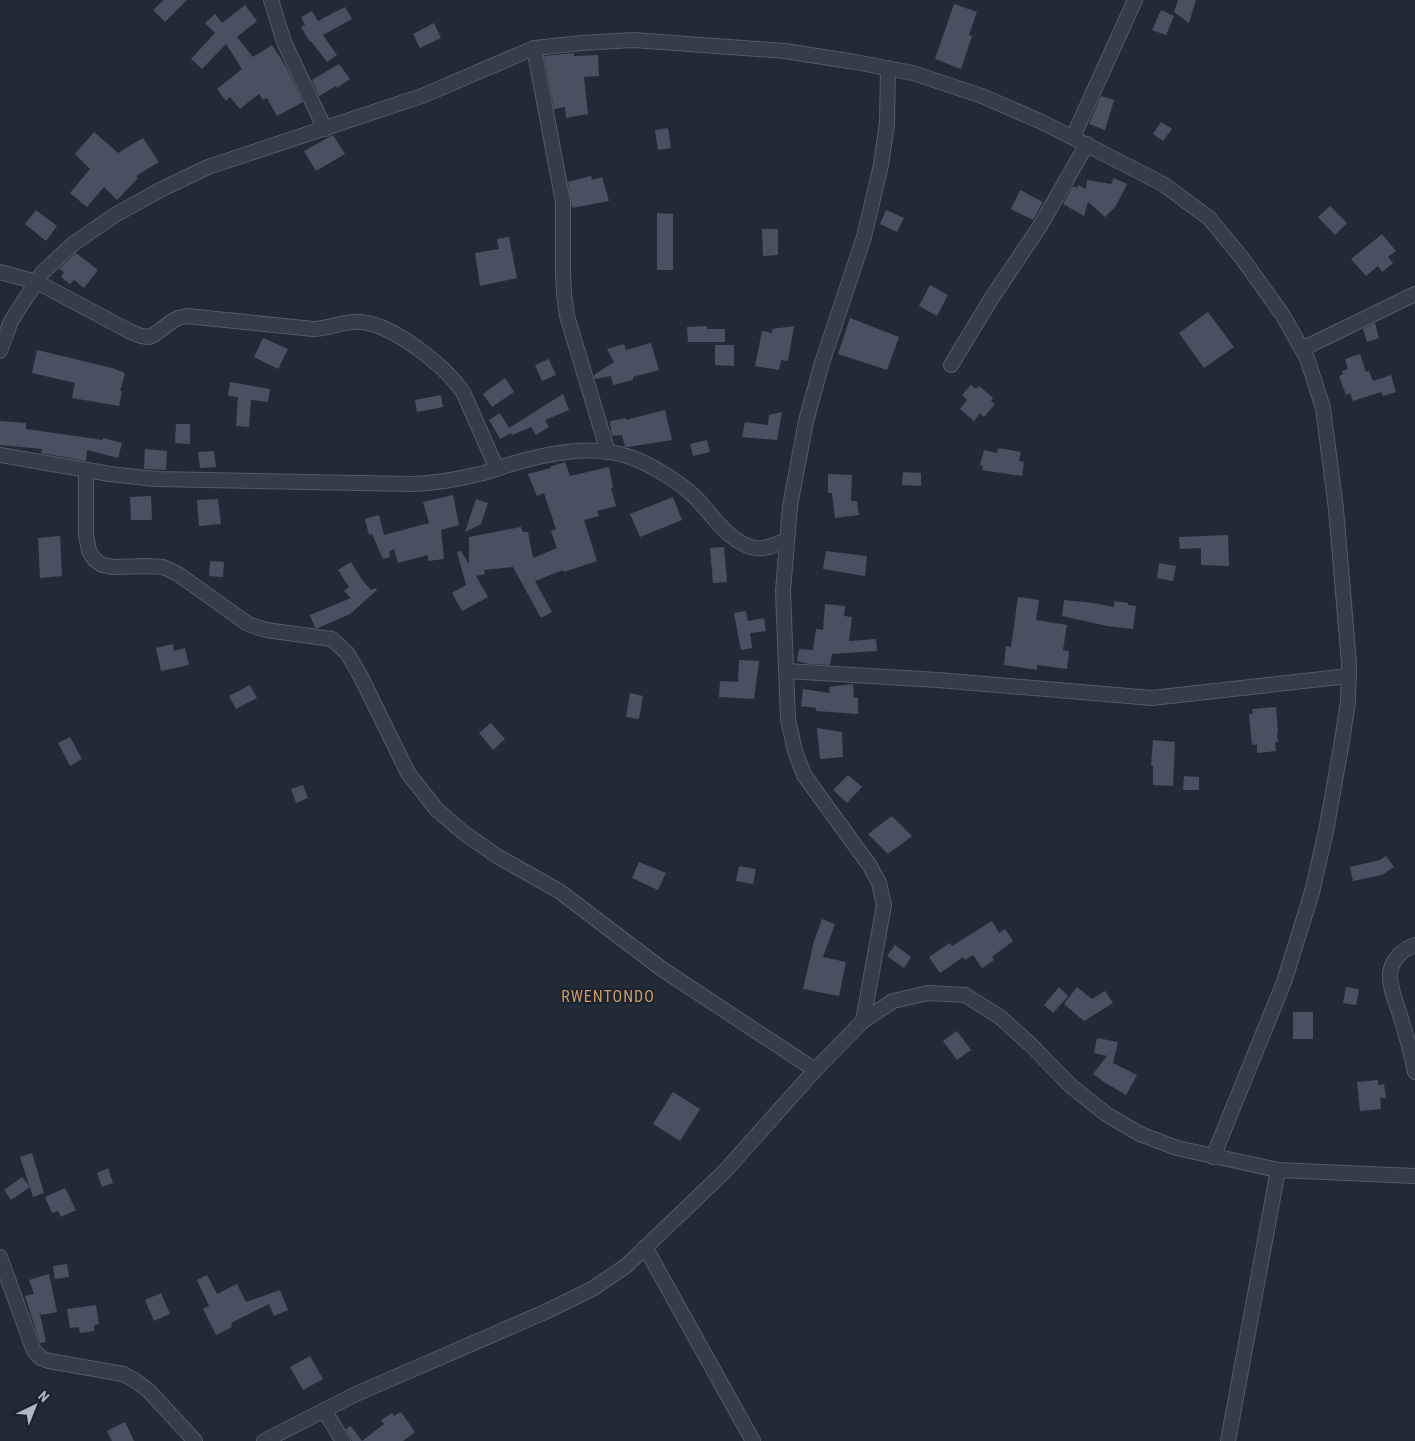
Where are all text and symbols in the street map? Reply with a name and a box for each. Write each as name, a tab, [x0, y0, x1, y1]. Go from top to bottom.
district label: RWENTONDO	[561, 987, 655, 1006]
north arrow	[10, 1381, 60, 1431]
text: N	[35, 1388, 52, 1405]

